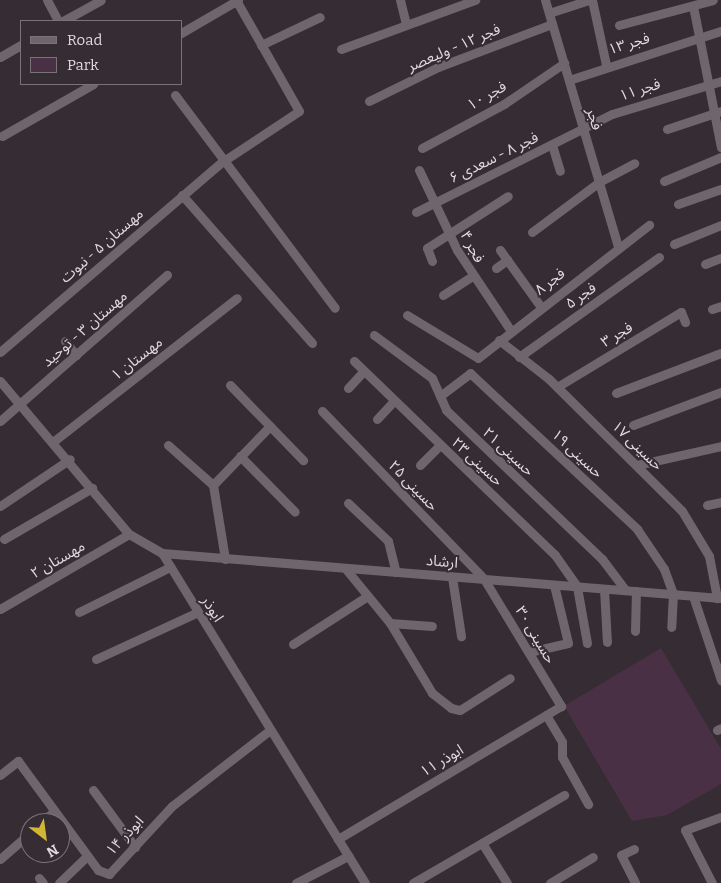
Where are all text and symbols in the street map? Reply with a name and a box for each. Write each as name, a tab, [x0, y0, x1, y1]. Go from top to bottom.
legend	[20, 20, 182, 85]
street label: فجر ۱۲ - ولیعصر	[405, 20, 503, 76]
street label: فجر ۱۳	[606, 29, 652, 59]
text: Road	[67, 31, 102, 49]
text: Park	[67, 56, 99, 74]
street label: فجر ۱۱	[617, 75, 663, 105]
street label: فجر ۱۰	[464, 78, 510, 114]
street label: فجر	[582, 106, 606, 132]
street label: فجر ۸ - سعدی ۶	[446, 129, 542, 187]
street label: مهستان ۵ - نبوت	[57, 205, 147, 287]
street label: فجر ۴	[456, 228, 488, 266]
street label: فجر ۸	[531, 265, 569, 299]
street label: فجر ۵	[562, 279, 600, 313]
street label: مهستان ۳ - توحید	[39, 287, 131, 371]
street label: فجر ۳	[598, 319, 636, 351]
street label: مهستان ۱	[108, 333, 166, 385]
street label: حسینی ۱۷	[608, 417, 666, 475]
street label: حسینی ۲۱	[479, 424, 537, 480]
street label: حسینی ۱۹	[548, 426, 606, 482]
street label: حسینی ۲۳	[448, 434, 506, 490]
street label: حسینی ۲۵	[384, 457, 442, 515]
street label: مهستان ۲	[27, 537, 89, 583]
street label: ارشاد	[425, 552, 459, 572]
street label: ابوذر	[197, 593, 227, 625]
street label: حسینی ۳۰	[511, 603, 559, 667]
street label: ابوذر ۱۱	[417, 741, 467, 781]
street label: ابوذر ۱۴	[102, 812, 148, 860]
north arrow	[20, 813, 70, 863]
text: N	[43, 840, 61, 861]

